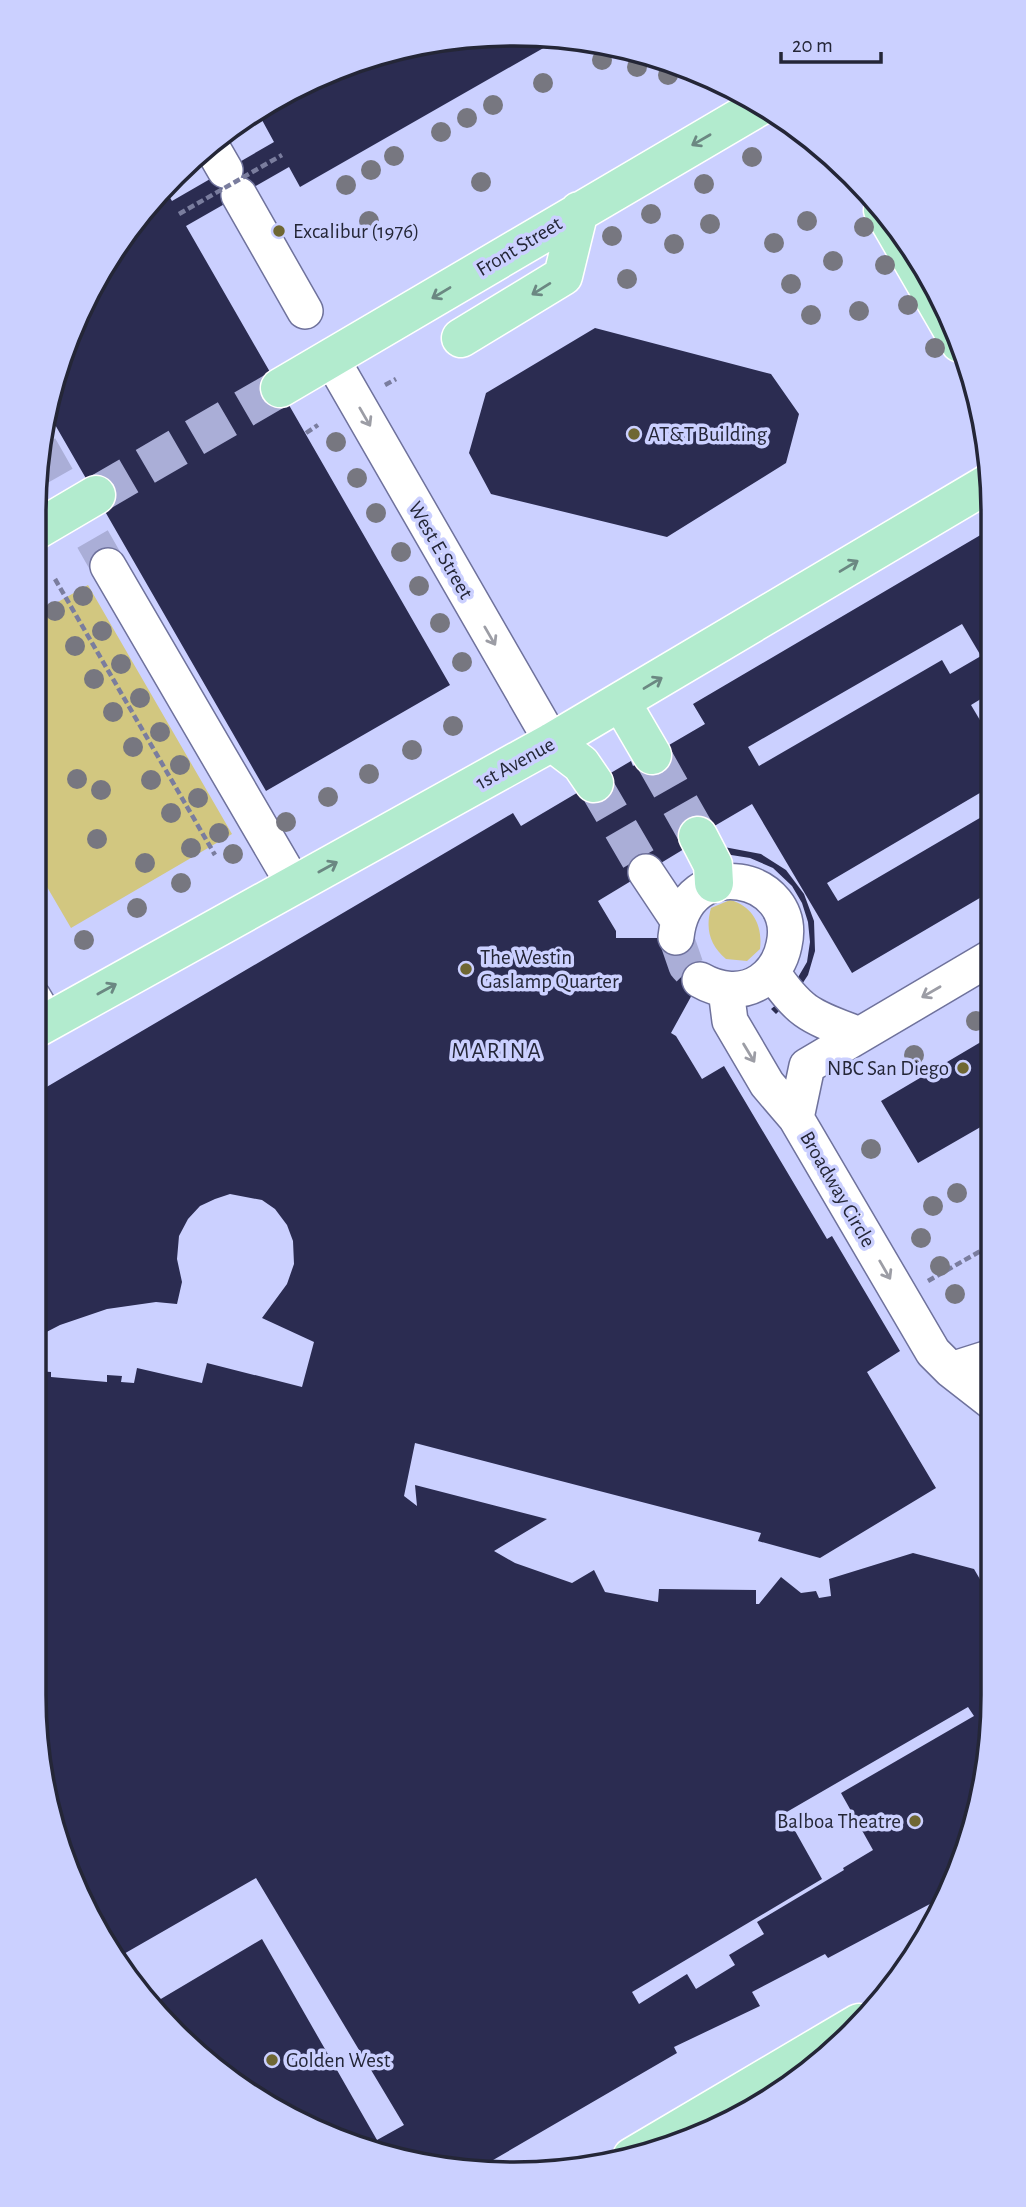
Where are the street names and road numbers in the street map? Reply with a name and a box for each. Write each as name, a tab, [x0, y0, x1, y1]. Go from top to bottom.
street label: Front Street	[473, 213, 566, 280]
street label: West E Street	[404, 498, 477, 603]
street label: 1st Avenue	[472, 733, 558, 794]
street label: Broadway Circle	[796, 1128, 879, 1251]

